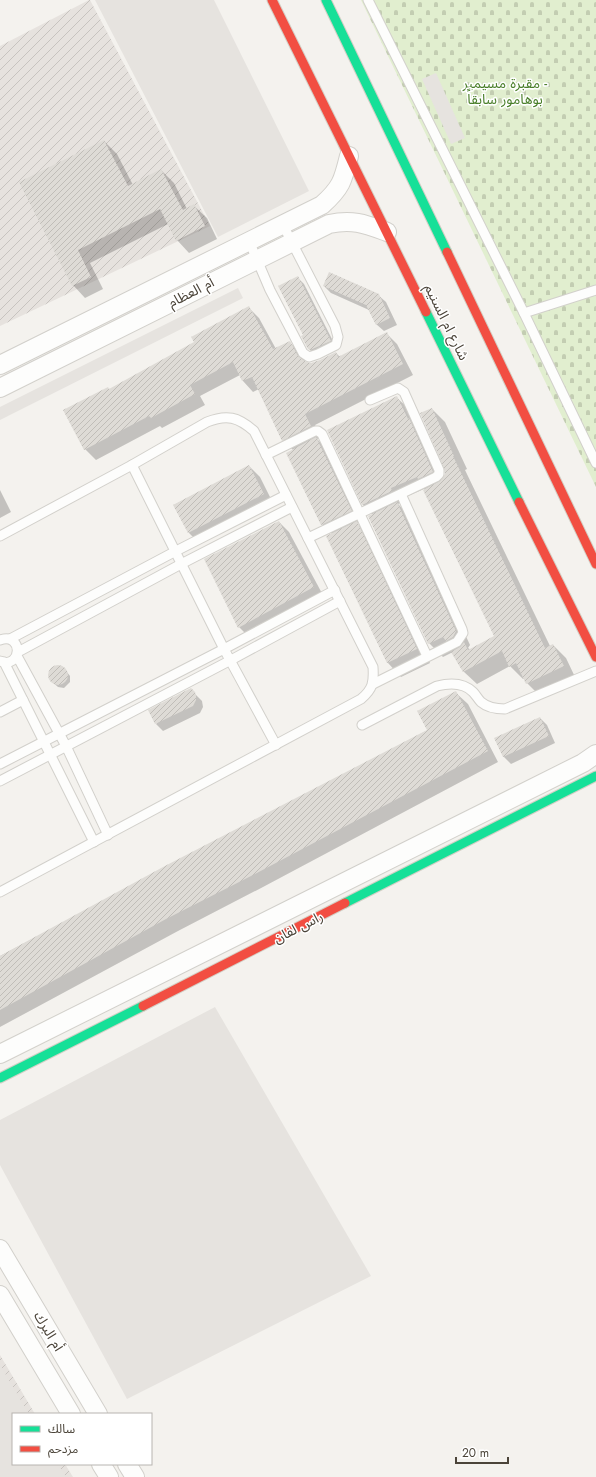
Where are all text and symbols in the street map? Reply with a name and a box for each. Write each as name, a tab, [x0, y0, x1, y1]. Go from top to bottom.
park label: مقبرة مسيمير - بوهامور سابقاً	[462, 73, 547, 109]
street label: أم العظام	[164, 272, 218, 313]
street label: شارع ام السنيم	[419, 281, 474, 364]
street label: راس لفان	[270, 906, 326, 948]
street label: أم البرك	[28, 1307, 69, 1356]
legend	[12, 1413, 152, 1465]
text: سالك	[48, 1420, 75, 1438]
scale bar	[456, 1439, 508, 1465]
text: مزدحم	[48, 1440, 78, 1458]
text: 20 m	[462, 1444, 489, 1462]

